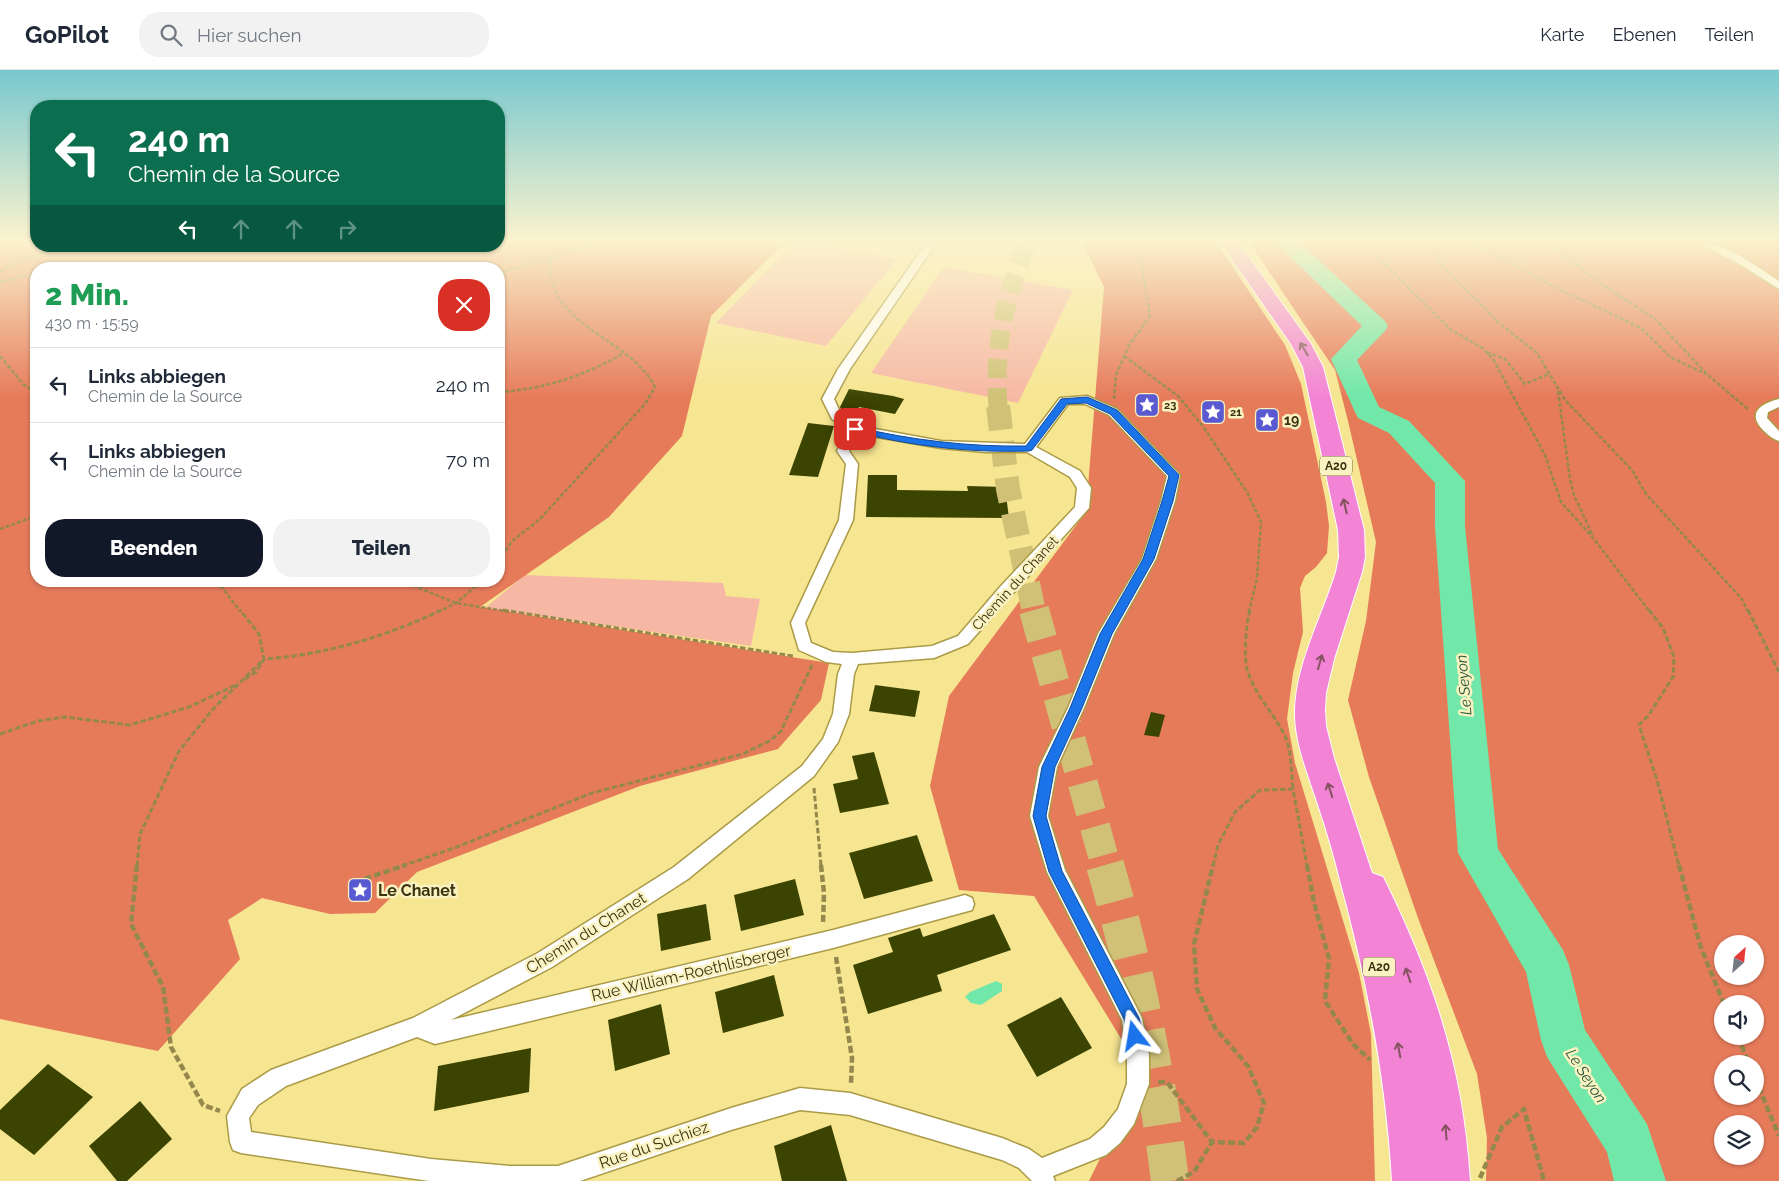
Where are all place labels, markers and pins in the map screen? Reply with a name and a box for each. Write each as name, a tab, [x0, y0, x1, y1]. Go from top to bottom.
place icon: 23	[1134, 392, 1160, 418]
place label: 23	[1164, 399, 1176, 412]
place icon: 21	[1200, 399, 1226, 425]
place label: 21	[1230, 406, 1242, 419]
place icon: 19	[1254, 407, 1280, 433]
pin	[834, 408, 876, 450]
place label: 19	[1284, 412, 1299, 428]
place icon: Le Chanet	[347, 877, 373, 903]
place label: Le Chanet	[378, 881, 456, 900]

